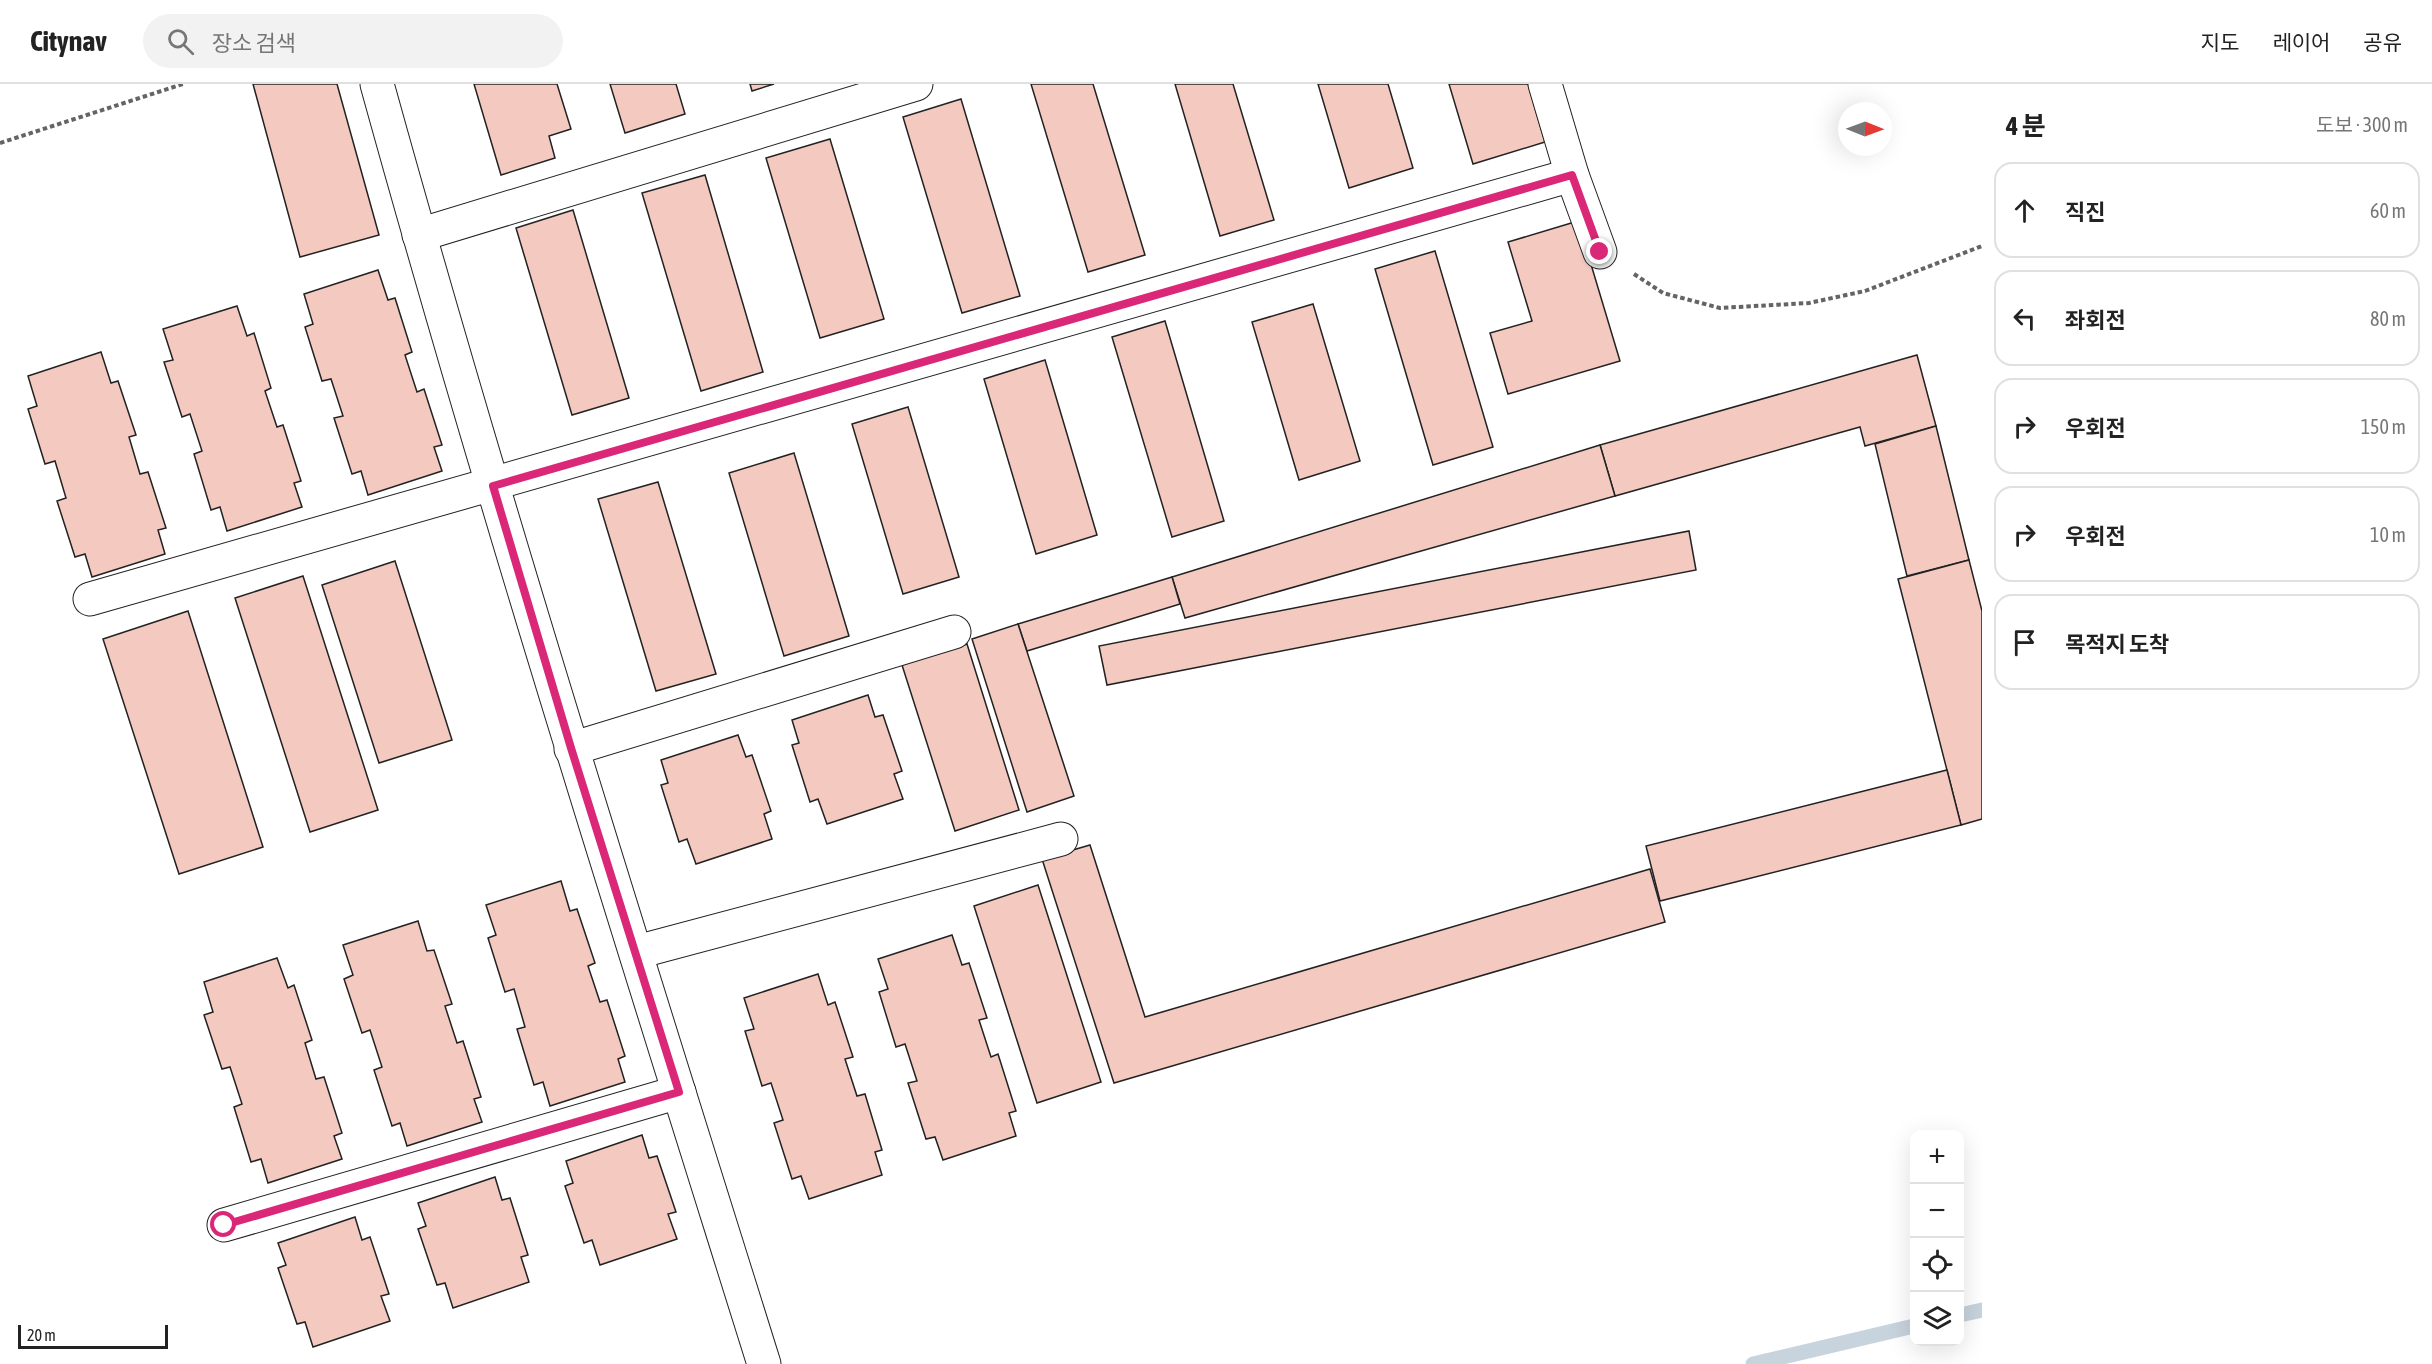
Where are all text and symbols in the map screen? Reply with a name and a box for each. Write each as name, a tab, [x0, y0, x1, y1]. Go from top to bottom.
search box	[143, 14, 563, 68]
text: Citynav	[30, 25, 107, 57]
icon: search	[164, 25, 197, 58]
text: 장소 검색	[212, 30, 296, 56]
text: 지도	[2201, 30, 2239, 54]
text: 레이어	[2272, 30, 2330, 54]
text: 공유	[2363, 30, 2402, 54]
north arrow	[1838, 102, 1892, 156]
text: 4 분	[2006, 111, 2046, 141]
text: 도보 · 300 m	[2316, 113, 2408, 136]
icon: ahead	[2008, 194, 2041, 227]
text: 직진	[2065, 199, 2105, 225]
text: 60 m	[2370, 199, 2406, 222]
route end	[1586, 238, 1612, 264]
icon: left	[2008, 302, 2041, 335]
text: 좌회전	[2065, 307, 2126, 333]
text: 80 m	[2370, 307, 2406, 330]
icon: right	[2008, 410, 2041, 443]
text: 우회전	[2065, 415, 2126, 441]
text: 150 m	[2361, 415, 2406, 438]
icon: right	[2008, 518, 2041, 551]
text: 우회전	[2065, 523, 2126, 549]
text: 10 m	[2370, 523, 2406, 546]
icon: arrive	[2008, 626, 2041, 659]
text: 목적지 도착	[2065, 631, 2169, 657]
map controls	[1910, 1130, 1964, 1346]
button: +	[1910, 1130, 1964, 1184]
button: −	[1910, 1184, 1964, 1238]
route start	[210, 1211, 236, 1237]
button: locate	[1910, 1238, 1964, 1292]
button: layers	[1910, 1292, 1964, 1346]
scale bar	[18, 1322, 168, 1350]
text: 20 m	[27, 1326, 56, 1344]

